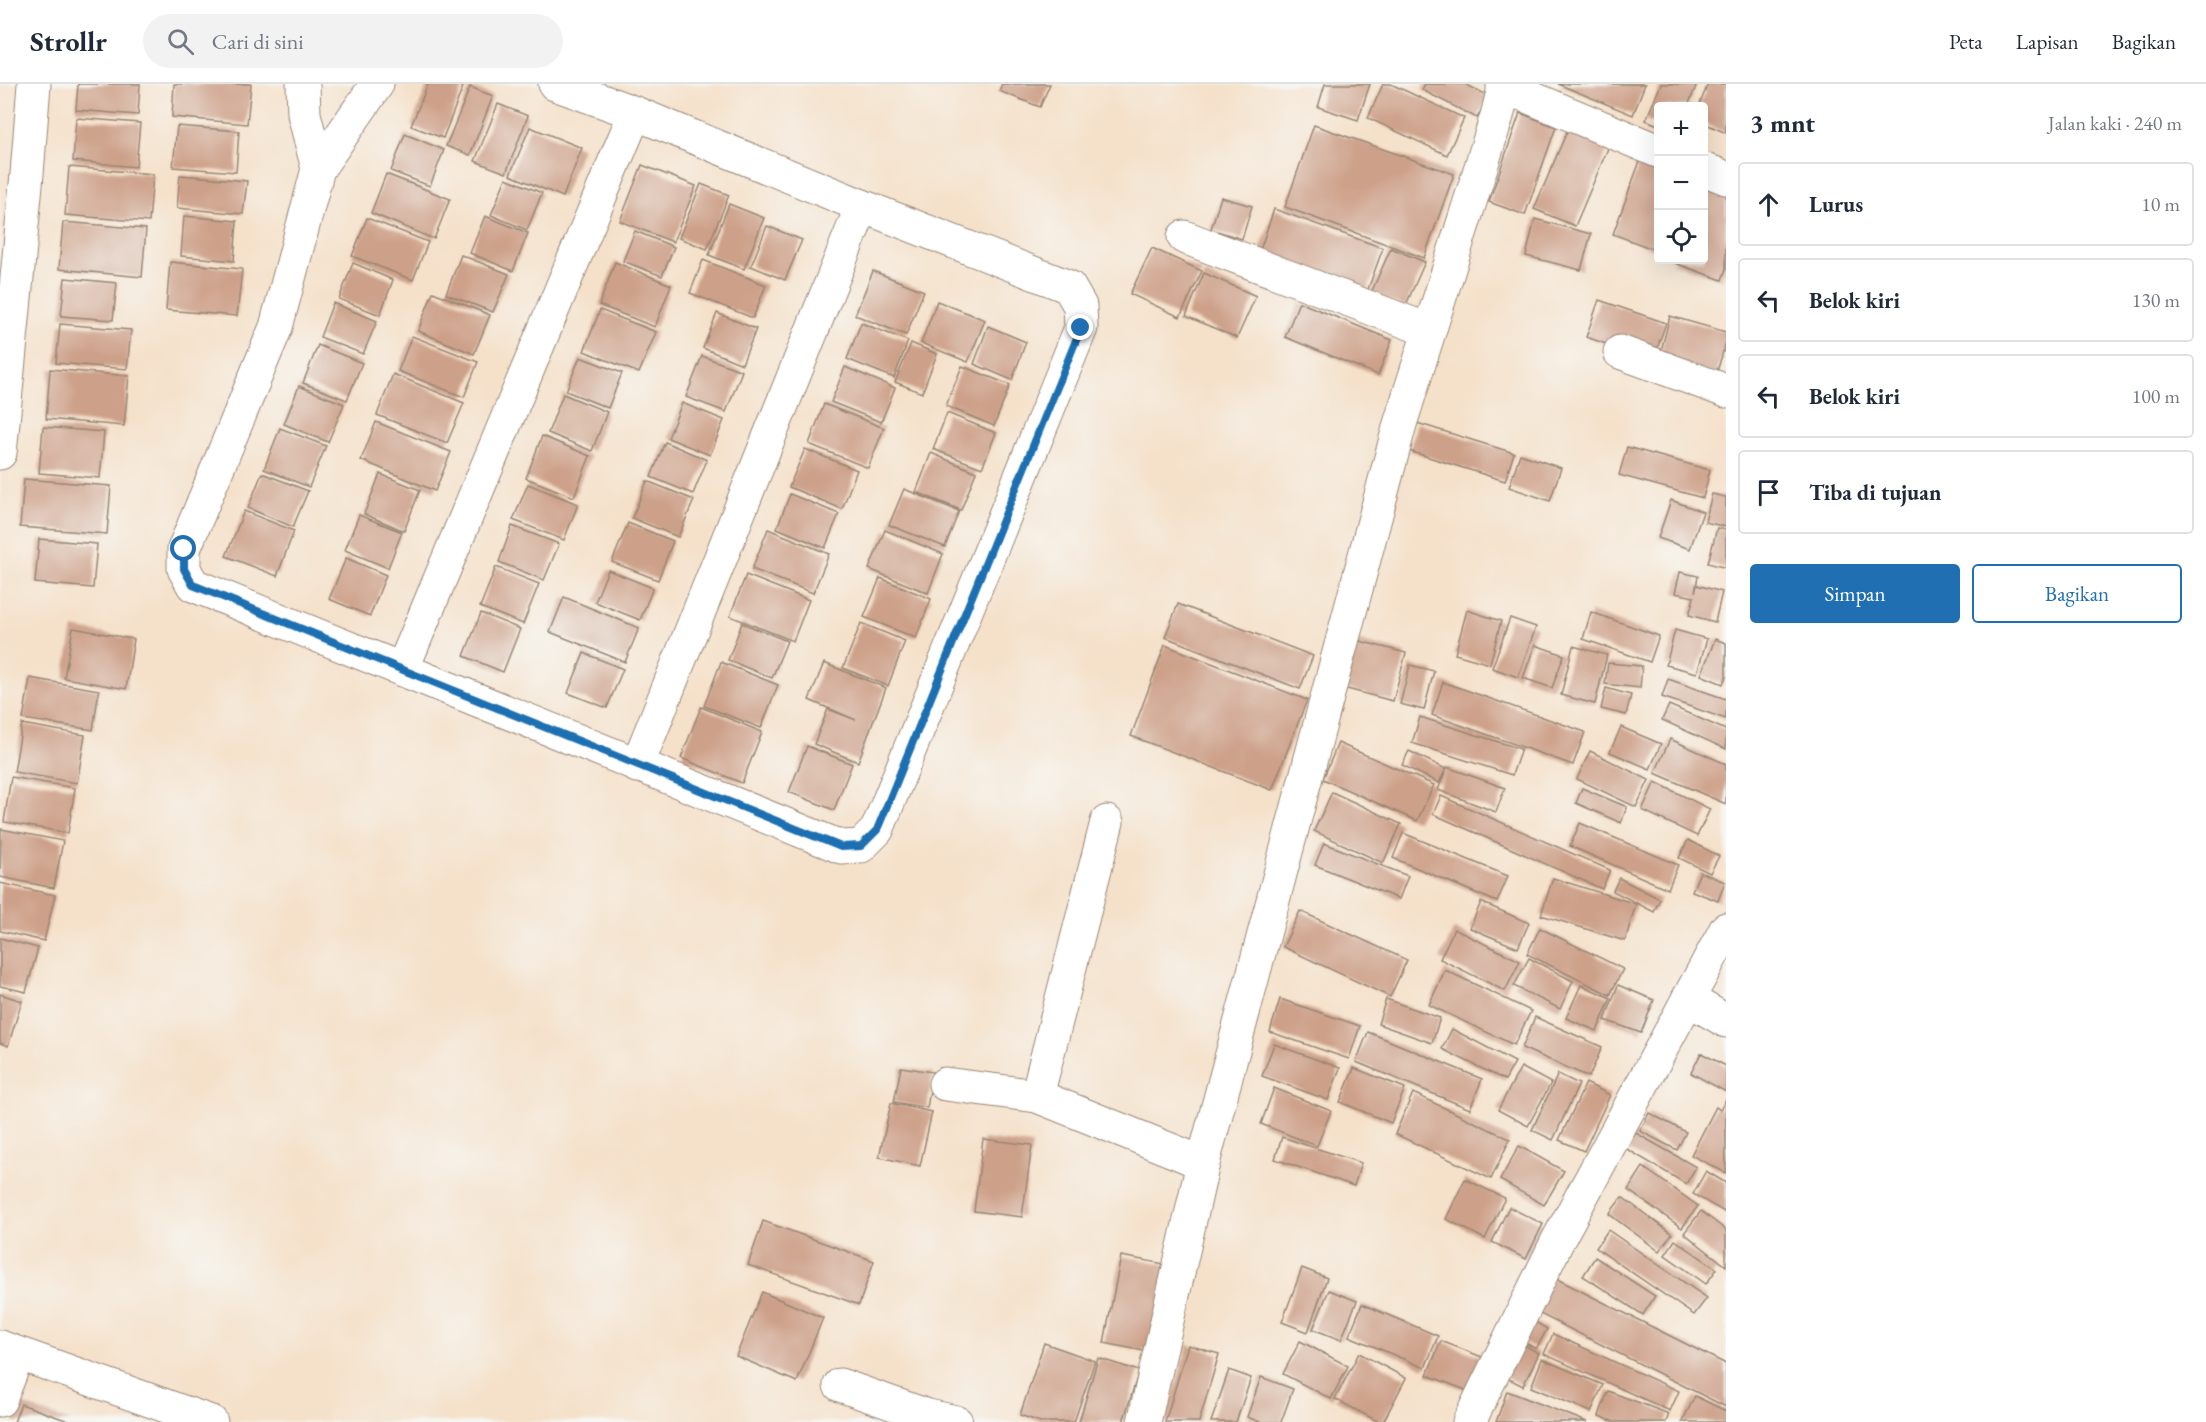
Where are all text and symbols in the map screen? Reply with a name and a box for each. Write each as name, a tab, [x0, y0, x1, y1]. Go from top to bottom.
search box	[143, 14, 563, 68]
text: Strollr	[30, 23, 107, 59]
icon: search	[164, 25, 197, 58]
text: Cari di sini	[212, 27, 304, 56]
text: Peta	[1949, 28, 1983, 55]
text: Lapisan	[2016, 28, 2079, 55]
text: Bagikan	[2112, 28, 2176, 55]
map controls	[1654, 102, 1708, 264]
button: +	[1654, 102, 1708, 156]
text: 3 mnt	[1750, 106, 1815, 140]
text: Jalan kaki · 240 m	[2048, 110, 2182, 136]
button: −	[1654, 156, 1708, 210]
icon: ahead	[1752, 188, 1785, 221]
text: Lurus	[1809, 190, 1863, 219]
text: 10 m	[2141, 191, 2180, 217]
button: locate	[1654, 210, 1708, 264]
icon: left	[1752, 284, 1785, 317]
text: Belok kiri	[1809, 286, 1900, 315]
text: 130 m	[2132, 287, 2180, 313]
route end	[1067, 314, 1093, 340]
icon: left	[1752, 380, 1785, 413]
text: Belok kiri	[1809, 382, 1900, 411]
text: 100 m	[2132, 383, 2180, 409]
icon: arrive	[1752, 476, 1785, 509]
text: Tiba di tujuan	[1809, 478, 1941, 507]
route start	[170, 535, 196, 561]
button: Simpan	[1750, 564, 1960, 623]
button: Bagikan	[1972, 564, 2182, 623]

